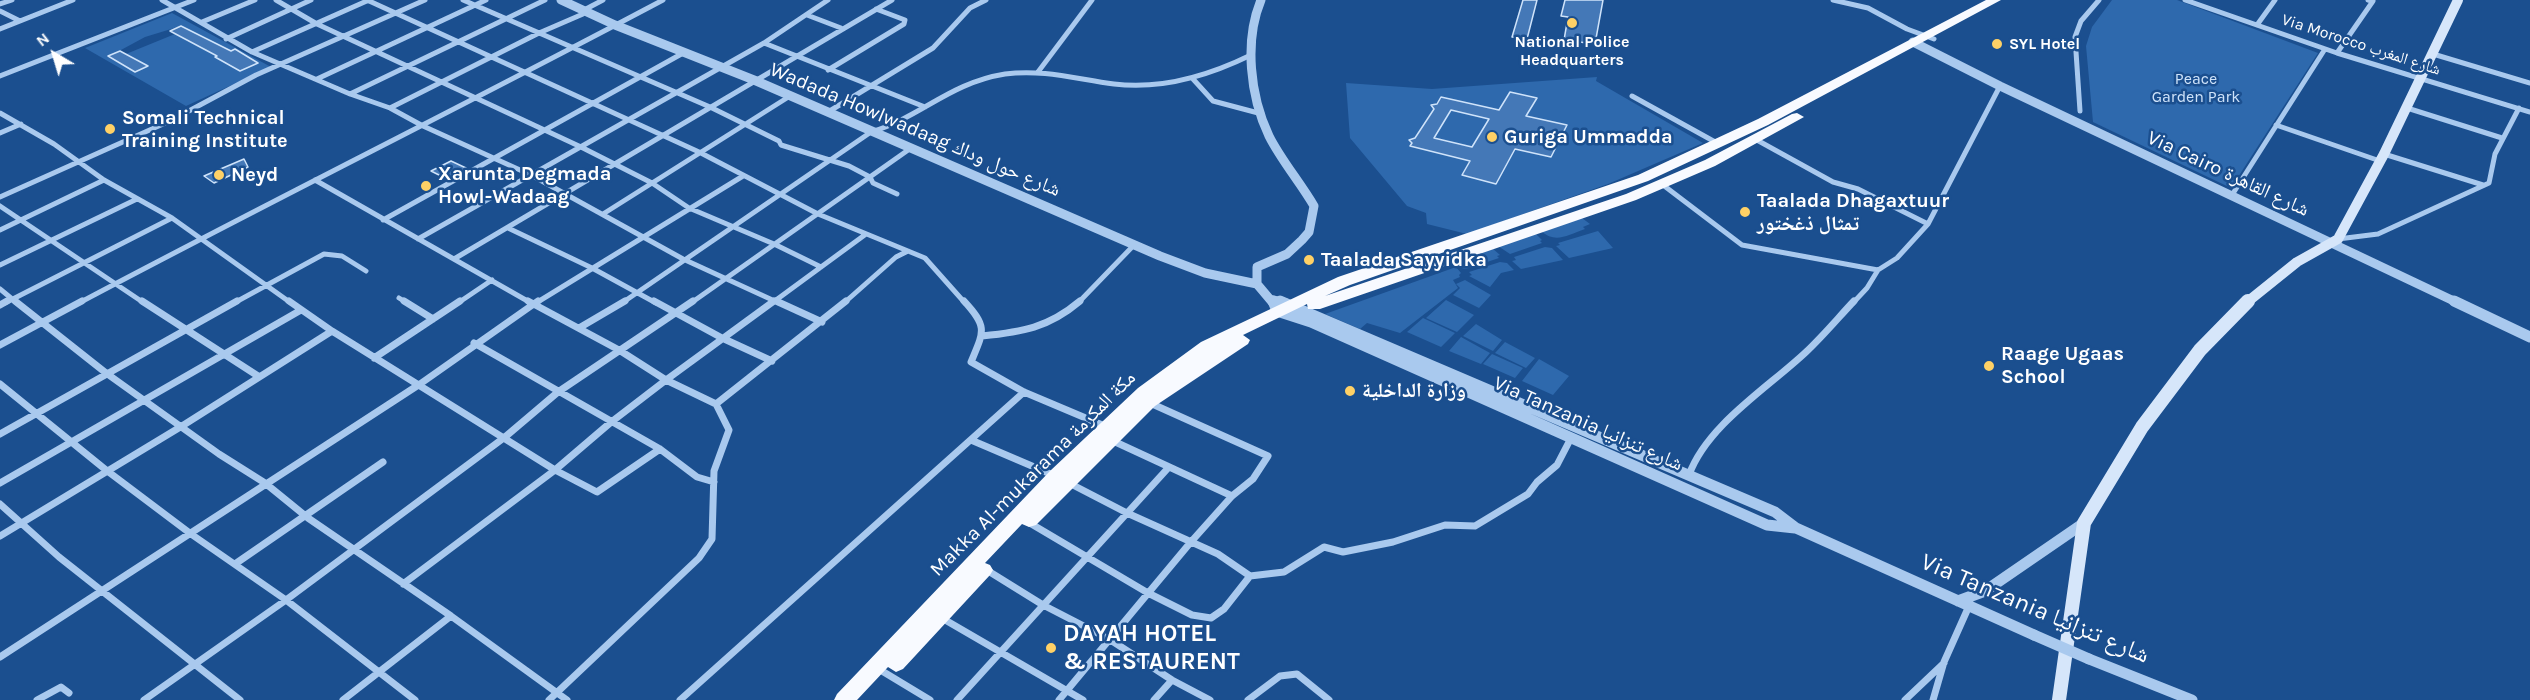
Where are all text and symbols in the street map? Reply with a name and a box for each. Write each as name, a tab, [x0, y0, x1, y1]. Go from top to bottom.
street label: Via Morocco شارع المغرب	[2279, 10, 2443, 80]
marker: National Police Headquarters	[1565, 16, 1579, 30]
north arrow	[24, 24, 84, 84]
text: N	[32, 28, 53, 50]
place label: National Police Headquarters	[1514, 32, 1630, 70]
place label: SYL Hotel	[2009, 34, 2080, 54]
marker: SYL Hotel	[1990, 37, 2004, 51]
street label: Wadada Howlwadaag شارع حول وداك	[766, 58, 1064, 202]
park label: Peace Garden Park	[2152, 69, 2240, 107]
place label: Somali Technical Training Institute	[122, 106, 288, 153]
marker: Somali Technical Training Institute	[103, 122, 117, 136]
place label: Guriga Ummadda	[1504, 125, 1673, 149]
street label: Via Cairo شارع القاهرة	[2143, 126, 2313, 222]
marker: Guriga Ummadda	[1485, 130, 1499, 144]
place label: Xarunta Degmada Howl-Wadaag	[438, 162, 611, 209]
place label: Neyd	[231, 163, 278, 187]
marker: Neyd	[212, 168, 226, 182]
marker: Xarunta Degmada Howl-Wadaag	[419, 179, 433, 193]
place label: Taalada Dhagaxtuur تمثال ذغختور	[1757, 189, 1949, 236]
marker: Taalada Dhagaxtuur تمثال ذغختور	[1738, 205, 1752, 219]
place label: Taalada Sayyidka	[1321, 248, 1487, 272]
marker: Taalada Sayyidka	[1302, 253, 1316, 267]
place label: Raage Ugaas School	[2001, 342, 2124, 389]
marker: Raage Ugaas School	[1982, 359, 1996, 373]
street label: Makka Al-mukarama مكة المكرمة	[925, 366, 1141, 582]
street label: Via Tanzania شارع تنزانيا	[1490, 371, 1686, 477]
place label: وزارة الداخلية	[1362, 379, 1466, 403]
marker: وزارة الداخلية	[1343, 384, 1357, 398]
street label: Via Tanzania شارع تنزانيا	[1916, 548, 2154, 670]
place label: DAYAH HOTEL & RESTAURENT	[1063, 620, 1240, 676]
marker: DAYAH HOTEL & RESTAURENT	[1044, 641, 1058, 655]

